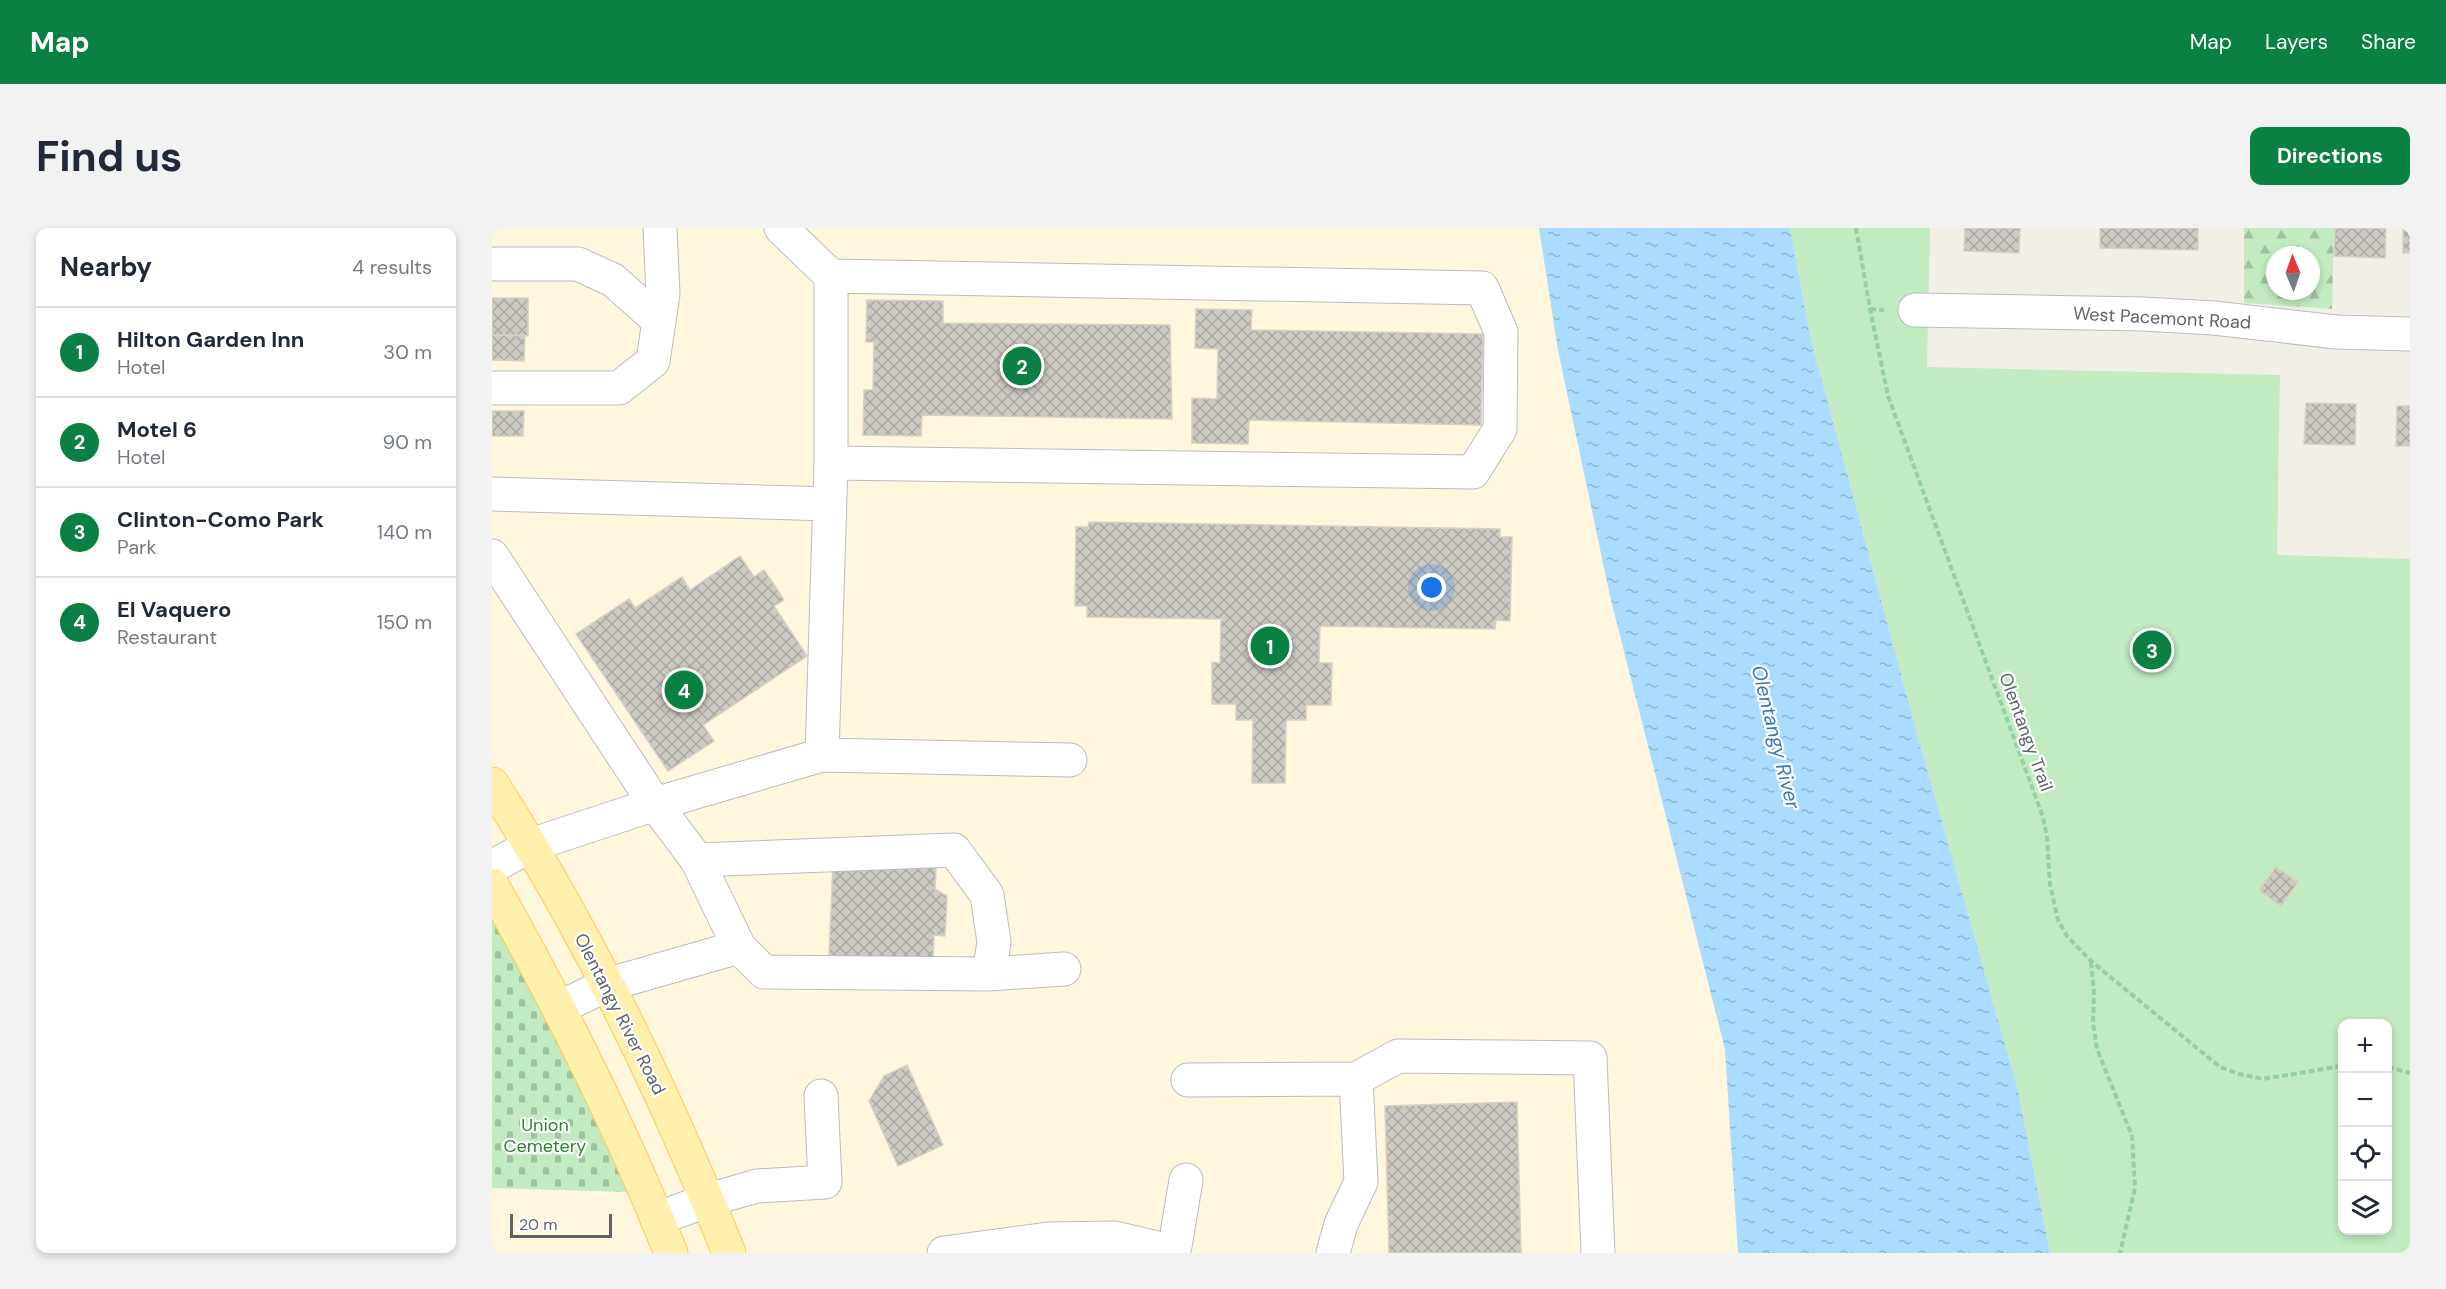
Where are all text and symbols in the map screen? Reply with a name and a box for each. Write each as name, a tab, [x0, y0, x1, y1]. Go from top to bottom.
text: Map	[30, 24, 90, 61]
text: Map	[2190, 28, 2232, 56]
text: Layers	[2265, 28, 2328, 56]
text: Share	[2361, 28, 2416, 56]
button: Directions	[2250, 127, 2410, 185]
text: Find us	[36, 129, 182, 184]
north arrow	[2266, 246, 2320, 300]
text: Nearby	[60, 250, 152, 284]
text: 4 results	[352, 254, 432, 280]
street label: West Pacemont Road	[2072, 301, 2252, 335]
text: Hilton Garden Inn	[117, 325, 304, 354]
text: 1	[76, 339, 83, 365]
text: 30 m	[383, 339, 432, 365]
pin: 2	[1002, 344, 1042, 388]
text: Hotel	[117, 354, 165, 380]
text: Motel 6	[117, 415, 197, 444]
text: 2	[74, 429, 85, 455]
text: 90 m	[383, 429, 432, 455]
text: Hotel	[117, 444, 165, 470]
text: Clinton-Como Park	[117, 505, 324, 534]
text: 3	[73, 519, 86, 545]
text: 140 m	[377, 519, 432, 545]
text: Park	[117, 534, 157, 560]
your location	[1417, 573, 1446, 602]
text: El Vaquero	[117, 595, 231, 624]
text: 4	[73, 609, 86, 635]
text: 150 m	[377, 609, 432, 635]
text: Restaurant	[117, 624, 217, 650]
pin: 1	[1250, 624, 1290, 668]
pin: 3	[2132, 628, 2172, 672]
water label: Olentangy River	[1746, 663, 1807, 812]
pin: 4	[664, 668, 704, 712]
street label: Olentangy Trail	[1993, 669, 2059, 795]
street label: Olentangy River Road	[569, 929, 671, 1099]
map controls	[2338, 1019, 2392, 1235]
button: +	[2338, 1019, 2392, 1073]
button: −	[2338, 1073, 2392, 1127]
park label: Union Cemetery	[504, 1113, 586, 1158]
button: locate	[2338, 1127, 2392, 1181]
button: layers	[2338, 1181, 2392, 1235]
scale bar	[510, 1211, 612, 1238]
text: 20 m	[519, 1214, 558, 1235]

